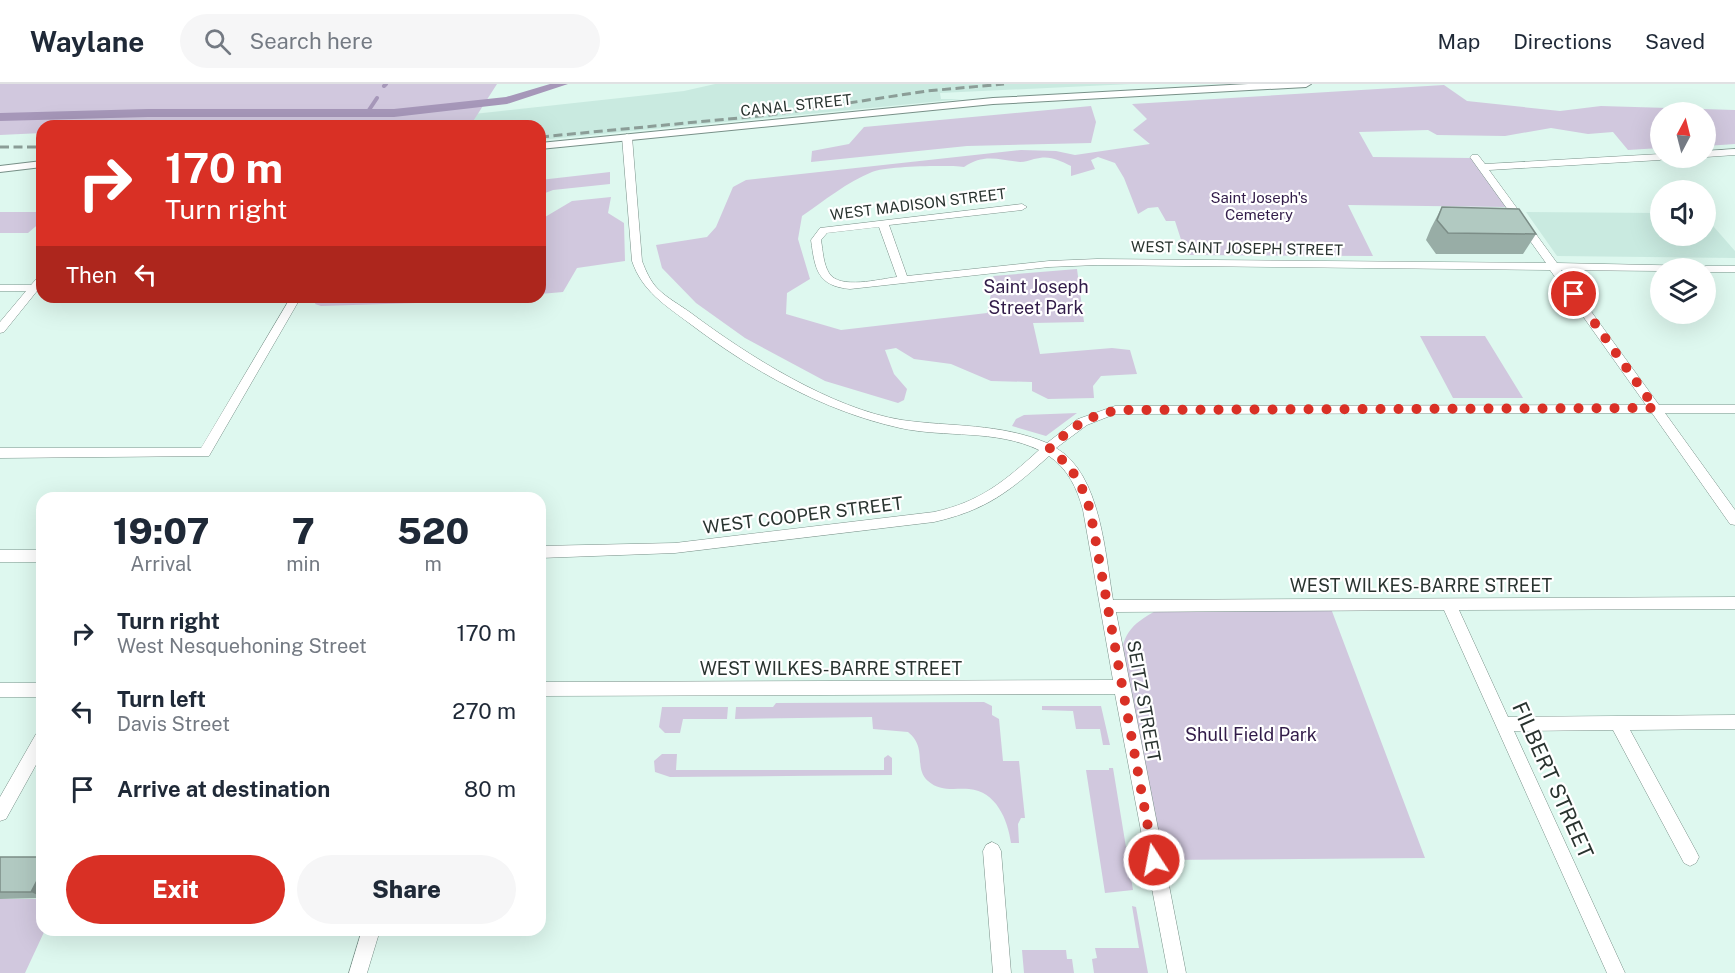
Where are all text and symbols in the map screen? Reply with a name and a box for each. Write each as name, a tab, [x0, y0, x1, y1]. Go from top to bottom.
search box	[180, 14, 600, 68]
text: Waylane	[30, 25, 144, 58]
icon: search	[201, 25, 234, 58]
text: Search here	[249, 28, 373, 54]
text: Map	[1438, 29, 1480, 54]
text: Directions	[1513, 29, 1612, 54]
text: Saved	[1645, 29, 1705, 54]
street label: CANAL STREET	[740, 91, 853, 119]
north arrow	[1650, 102, 1716, 168]
map controls	[1650, 102, 1716, 324]
text: 170 m	[165, 143, 283, 192]
icon: right	[66, 144, 144, 222]
button: sound	[1650, 180, 1716, 246]
street label: WEST MADISON STREET	[829, 185, 1007, 223]
park label: Saint Joseph's Cemetery	[1210, 189, 1308, 223]
text: Turn right	[165, 193, 288, 225]
street label: WEST SAINT JOSEPH STREET	[1131, 238, 1343, 258]
icon: left	[129, 258, 162, 291]
button: layers	[1650, 258, 1716, 324]
text: Then	[66, 262, 117, 288]
pin	[1548, 268, 1599, 319]
park label: Saint Joseph Street Park	[983, 276, 1089, 318]
icon: arrive	[1557, 277, 1590, 310]
street label: WEST COOPER STREET	[702, 492, 905, 538]
text: 19:07	[113, 510, 209, 552]
text: 7	[292, 510, 315, 552]
text: 520	[397, 510, 469, 552]
text: Arrival	[130, 552, 192, 576]
text: min	[286, 552, 320, 576]
text: m	[424, 552, 442, 576]
street label: WEST WILKES-BARRE STREET	[1290, 575, 1553, 596]
text: Turn right	[117, 608, 220, 634]
icon: right	[66, 617, 99, 650]
text: 170 m	[456, 620, 516, 646]
text: West Nesquehoning Street	[117, 634, 367, 658]
street label: SEITZ STREET	[1123, 639, 1165, 764]
street label: WEST WILKES-BARRE STREET	[700, 658, 963, 679]
text: Turn left	[117, 686, 206, 712]
icon: left	[66, 695, 99, 728]
text: 270 m	[452, 698, 516, 724]
street label: FILBERT STREET	[1507, 698, 1599, 862]
text: Davis Street	[117, 712, 230, 736]
park label: Shull Field Park	[1185, 724, 1317, 745]
icon: arrive	[66, 773, 99, 806]
text: Arrive at destination	[117, 776, 330, 802]
text: 80 m	[464, 776, 516, 802]
position arrow	[1122, 828, 1186, 892]
button: Exit	[66, 855, 285, 924]
button: Share	[297, 855, 516, 924]

